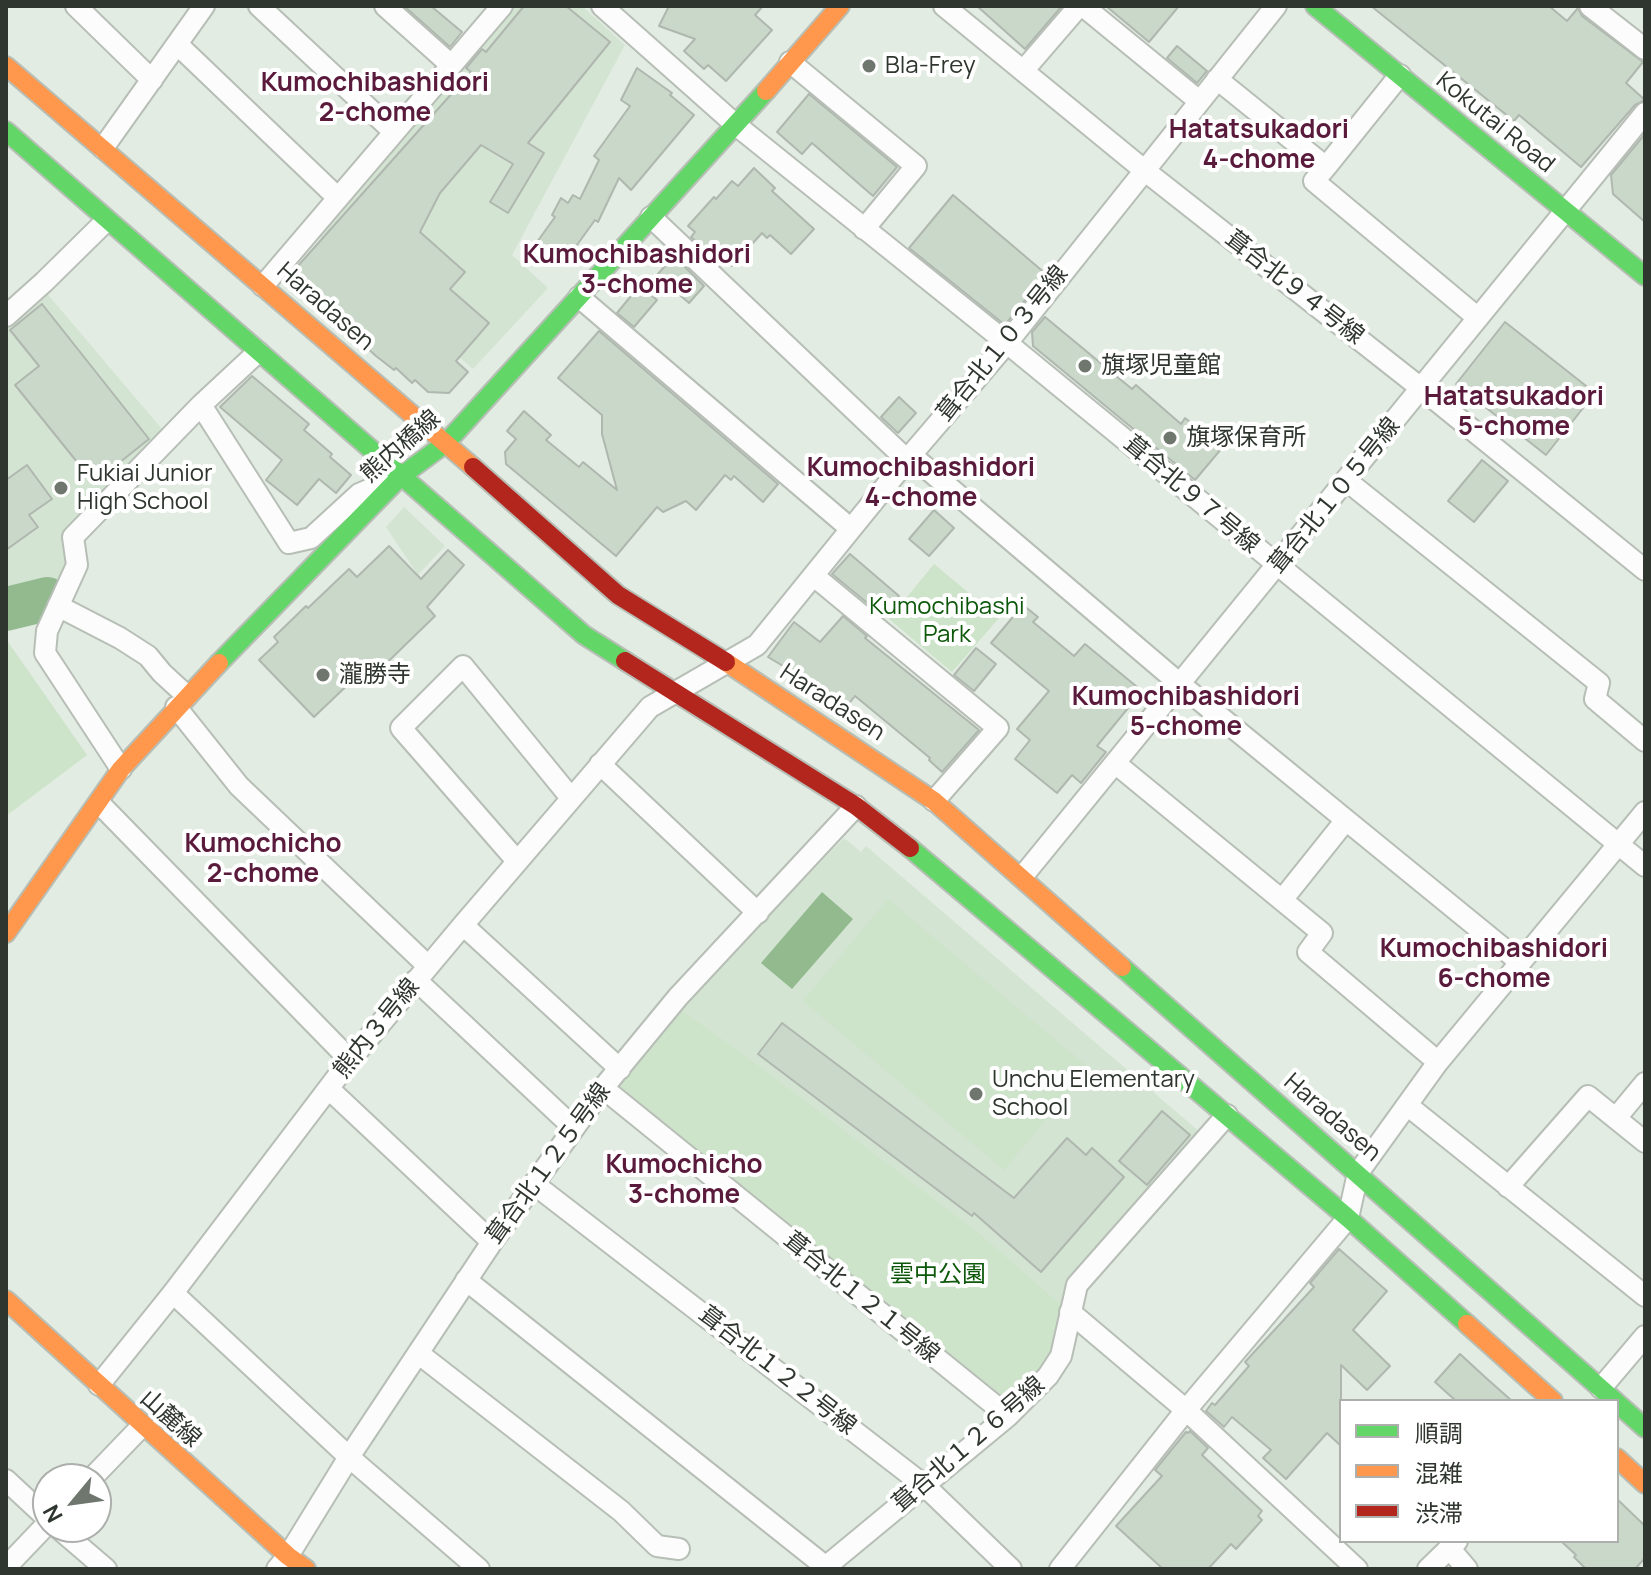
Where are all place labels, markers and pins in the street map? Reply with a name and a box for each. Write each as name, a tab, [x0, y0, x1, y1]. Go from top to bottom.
place label: Bla-Frey	[885, 52, 976, 80]
marker: Bla-Frey	[860, 57, 878, 75]
place label: 旗塚児童館	[1101, 352, 1221, 380]
marker: 旗塚児童館	[1076, 357, 1094, 375]
place label: 旗塚保育所	[1186, 424, 1306, 452]
marker: 旗塚保育所	[1161, 429, 1179, 447]
place label: Fukiai Junior High School	[77, 460, 213, 516]
marker: Fukiai Junior High School	[52, 479, 70, 497]
place label: 瀧勝寺	[339, 661, 411, 689]
marker: 瀧勝寺	[314, 666, 332, 684]
place label: Unchu Elementary School	[992, 1066, 1195, 1122]
marker: Unchu Elementary School	[967, 1085, 985, 1103]

